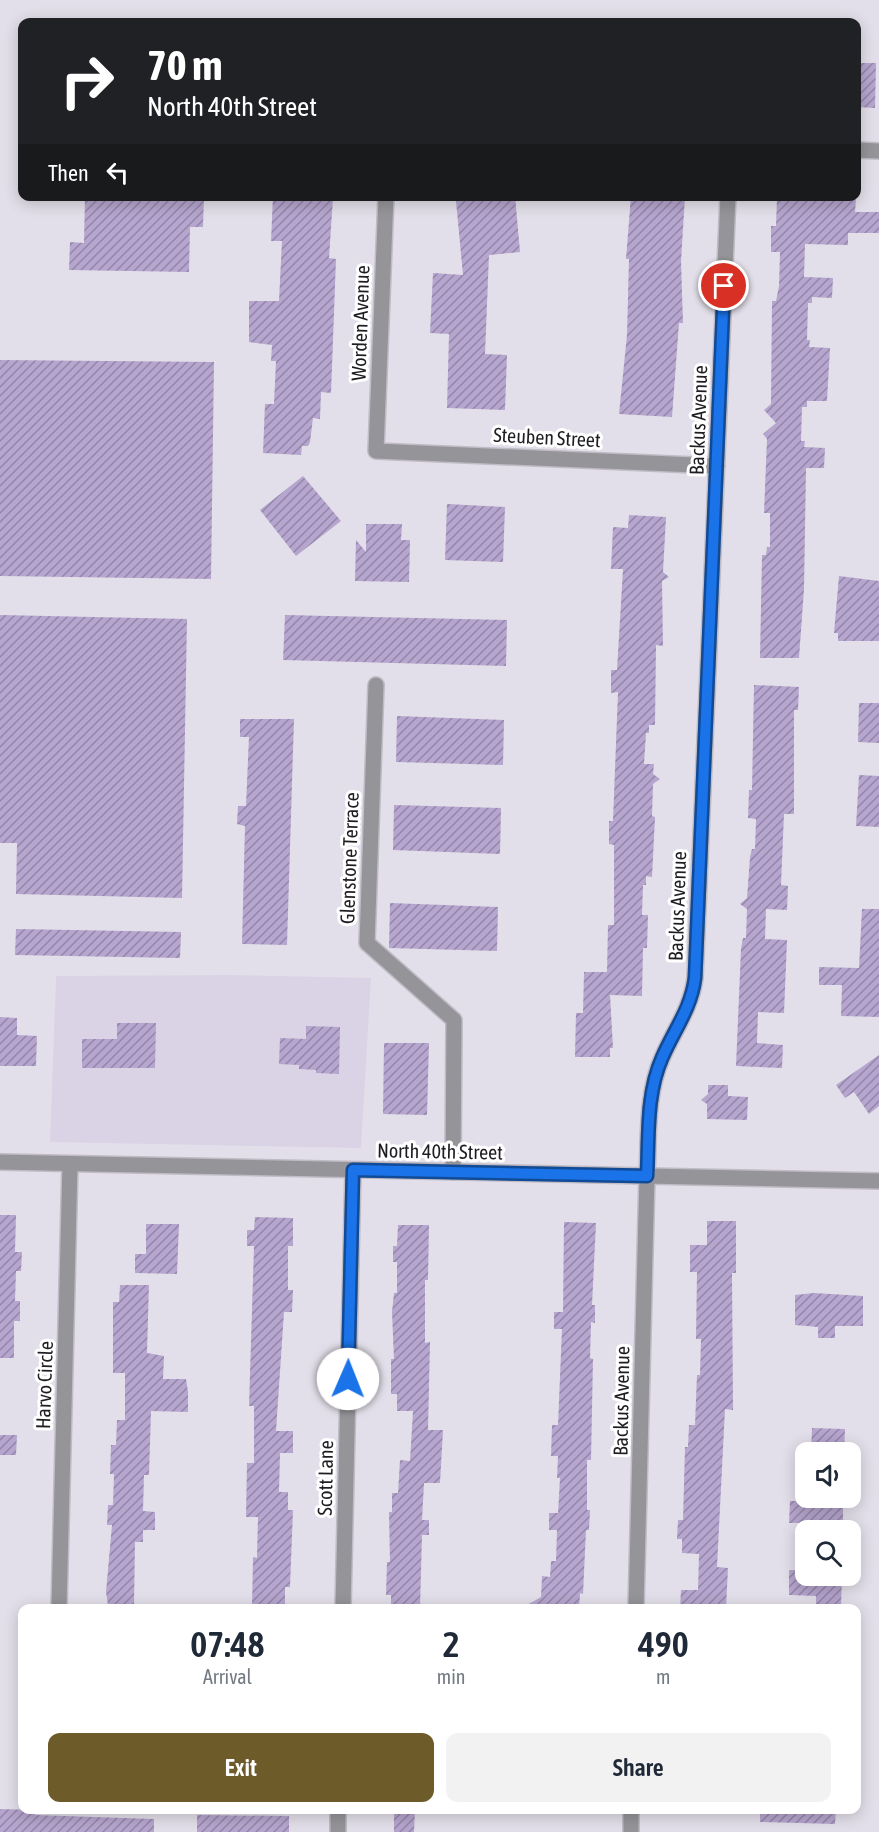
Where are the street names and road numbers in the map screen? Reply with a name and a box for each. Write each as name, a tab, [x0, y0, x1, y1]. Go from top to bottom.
street label: Worden Avenue	[346, 265, 374, 381]
street label: Backus Avenue	[685, 365, 711, 475]
street label: Steuben Street	[493, 423, 602, 451]
street label: Glenstone Terrace	[335, 792, 363, 924]
street label: Backus Avenue	[664, 851, 690, 961]
street label: North 40th Street	[377, 1138, 503, 1164]
street label: Harvo Circle	[31, 1341, 57, 1429]
street label: Backus Avenue	[609, 1346, 633, 1456]
street label: Scott Lane	[313, 1440, 337, 1516]

